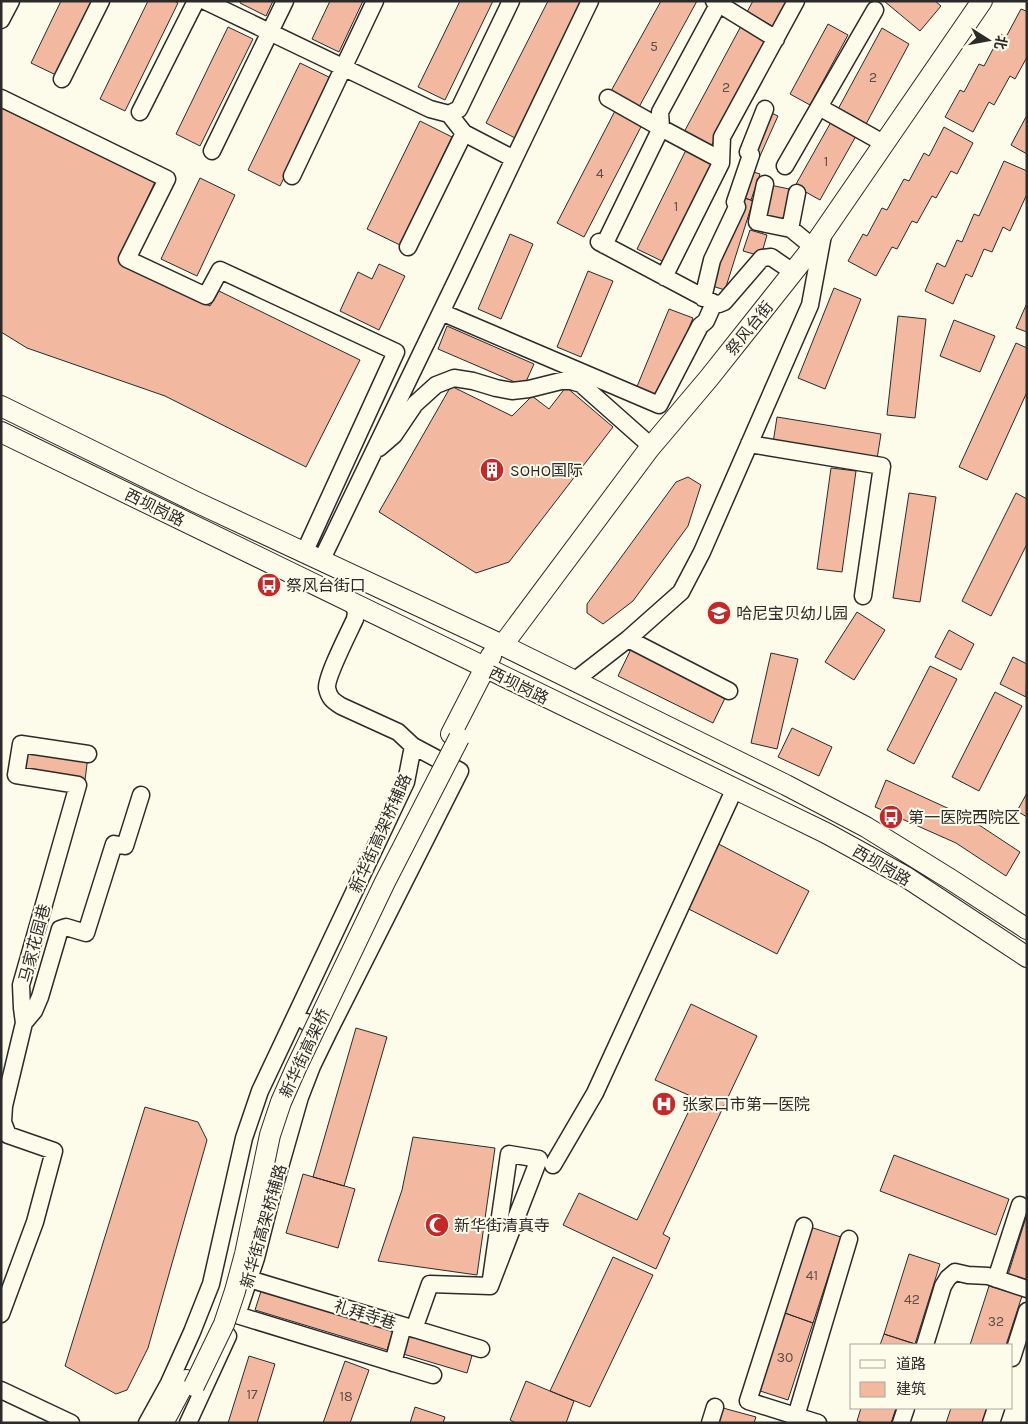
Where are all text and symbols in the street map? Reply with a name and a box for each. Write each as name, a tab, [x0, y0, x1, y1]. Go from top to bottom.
north arrow	[963, 15, 1013, 65]
text: 北	[991, 34, 1010, 51]
house number: 5	[650, 38, 658, 55]
house number: 2	[869, 69, 877, 86]
house number: 2	[722, 79, 730, 96]
house number: 1	[824, 153, 828, 170]
house number: 4	[596, 165, 604, 182]
house number: 1	[674, 198, 678, 215]
street label: 祭风台街	[722, 297, 777, 359]
building icon: SOHO国际	[479, 457, 505, 483]
place label: SOHO国际	[510, 461, 583, 480]
street label: 西坝岗路	[122, 485, 188, 530]
bus stop icon: 祭风台街口	[256, 572, 282, 598]
place label: 祭风台街口	[286, 576, 366, 595]
school or university icon: 哈尼宝贝幼儿园	[706, 600, 732, 626]
place label: 哈尼宝贝幼儿园	[736, 604, 848, 623]
street label: 西坝岗路	[486, 663, 552, 708]
street label: 新华街高架桥辅路	[346, 771, 415, 896]
bus stop icon: 第一医院西院区	[878, 804, 904, 830]
place label: 第一医院西院区	[908, 808, 1020, 827]
street label: 西坝岗路	[849, 841, 914, 890]
street label: 马家花园巷	[15, 902, 54, 984]
street label: 新华街高架桥	[276, 1006, 333, 1101]
hospital icon: 张家口市第一医院	[651, 1091, 677, 1117]
place label: 张家口市第一医院	[682, 1095, 810, 1114]
street label: 新华街高架桥辅路	[237, 1162, 290, 1290]
mosque icon: 新华街清真寺	[424, 1212, 450, 1238]
place label: 新华街清真寺	[454, 1216, 550, 1235]
house number: 41	[806, 1267, 818, 1284]
house number: 42	[904, 1291, 920, 1308]
street label: 礼拜寺巷	[331, 1296, 398, 1333]
house number: 32	[988, 1313, 1004, 1330]
legend	[850, 1344, 1013, 1409]
house number: 30	[777, 1349, 793, 1366]
text: 道路	[896, 1355, 926, 1373]
text: 建筑	[896, 1380, 926, 1398]
house number: 17	[246, 1386, 258, 1403]
house number: 18	[339, 1388, 353, 1405]

